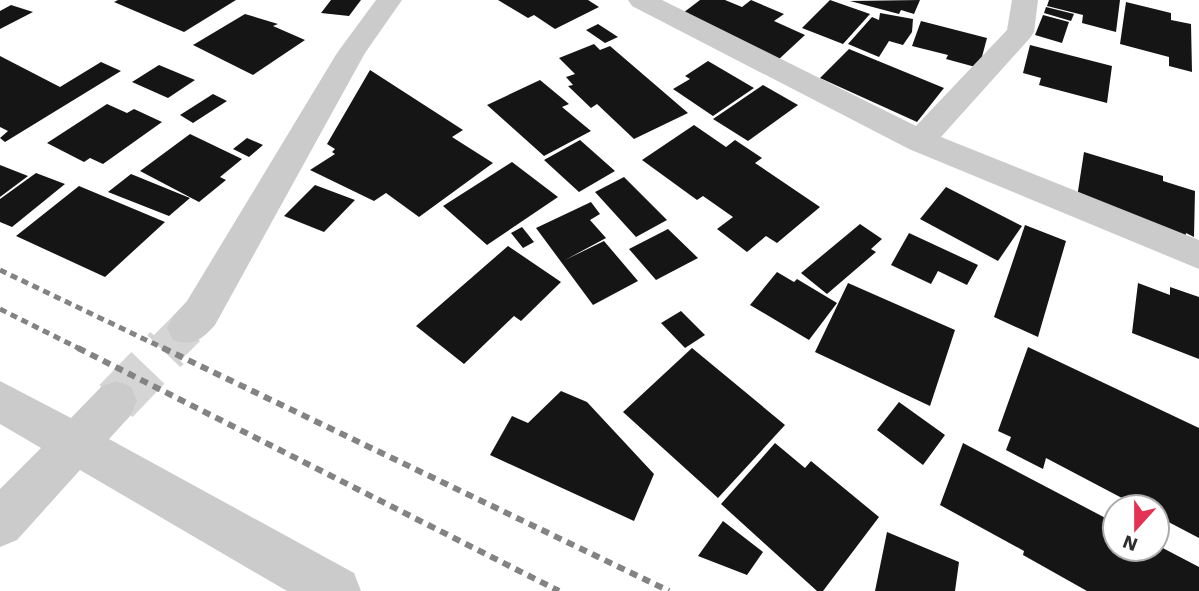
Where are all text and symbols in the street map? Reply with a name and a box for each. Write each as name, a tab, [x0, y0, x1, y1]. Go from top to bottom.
north arrow	[1101, 493, 1171, 563]
text: N	[1119, 530, 1141, 557]

